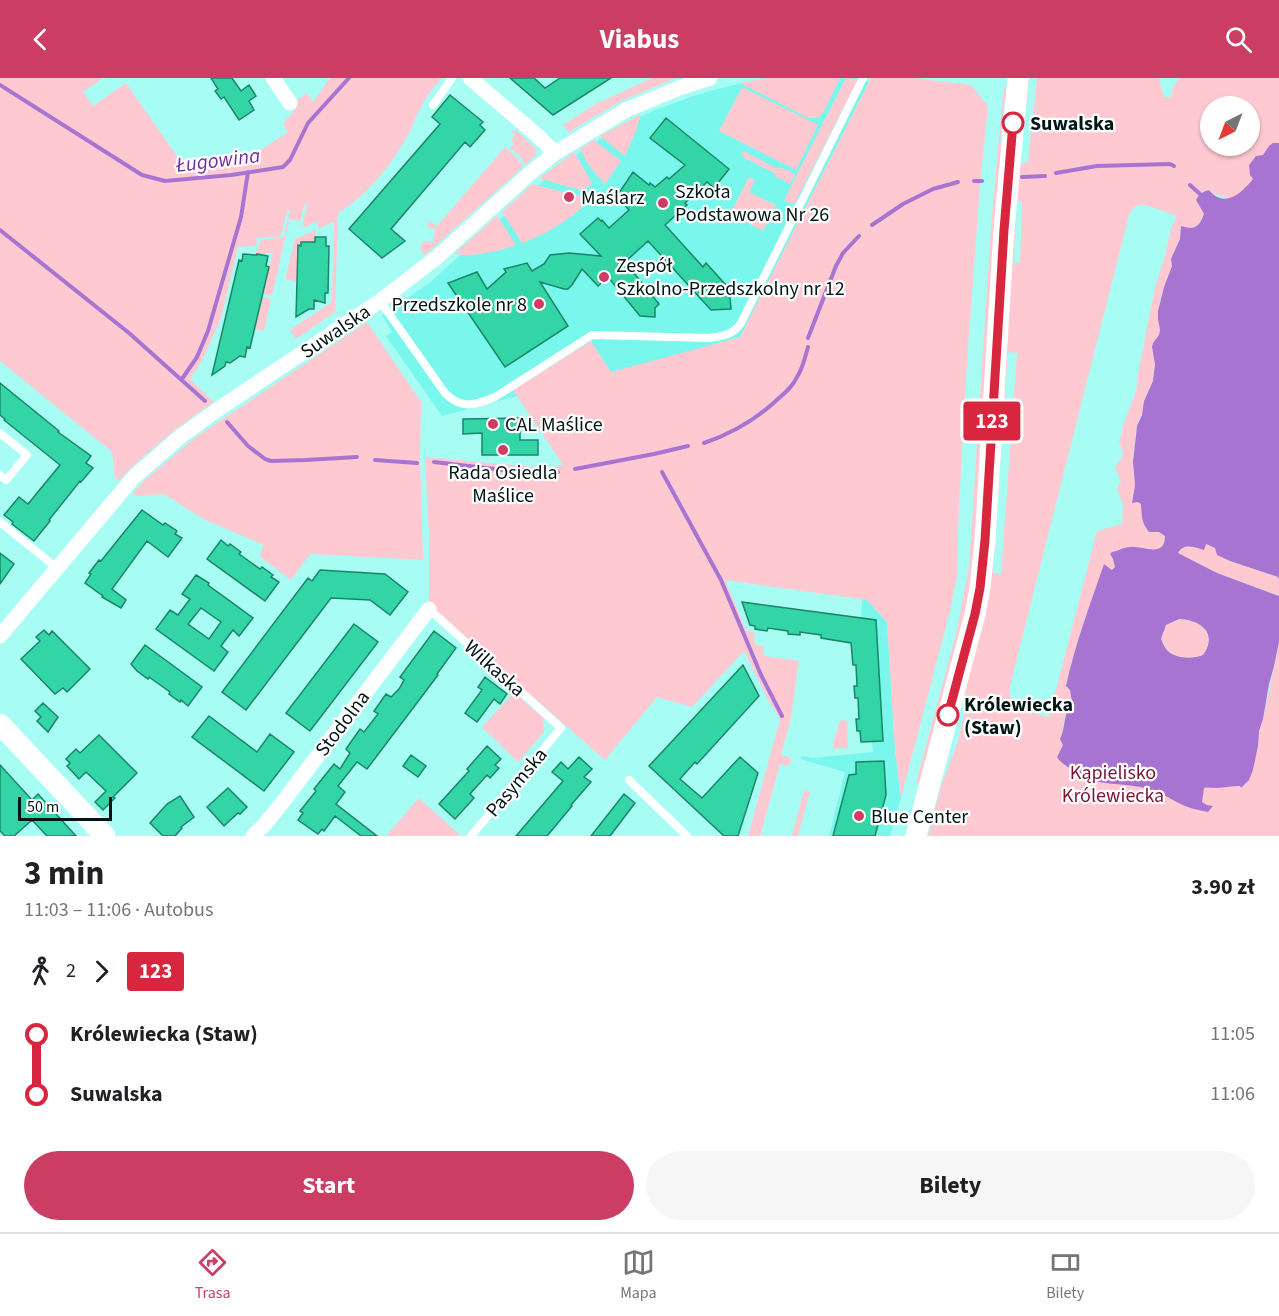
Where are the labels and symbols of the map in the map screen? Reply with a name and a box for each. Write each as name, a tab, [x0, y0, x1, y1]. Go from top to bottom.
north arrow	[1200, 96, 1260, 156]
place label: Suwalska	[1030, 110, 1114, 138]
marker: Suwalska	[1002, 112, 1024, 134]
water label: Ługowina	[173, 140, 262, 180]
place label: Szkoła Podstawowa Nr 26	[675, 178, 829, 229]
place label: Maślarz	[581, 184, 645, 212]
marker: Maślarz	[562, 190, 576, 204]
marker: Szkoła Podstawowa Nr 26	[656, 196, 670, 210]
place label: Zespół Szkolno-Przedszkolny nr 12	[616, 252, 845, 303]
marker: Zespół Szkolno-Przedszkolny nr 12	[597, 270, 611, 284]
place label: Przedszkole nr 8	[391, 291, 527, 319]
marker: Przedszkole nr 8	[532, 297, 546, 311]
street label: Suwalska	[295, 298, 376, 366]
line badge: 123	[958, 402, 1026, 440]
place label: CAL Maślice	[505, 411, 603, 439]
marker: CAL Maślice	[486, 417, 500, 431]
marker: Rada Osiedla Maślice	[496, 443, 510, 457]
place label: Rada Osiedla Maślice	[448, 459, 558, 510]
street label: Wilkaska	[458, 634, 531, 704]
street label: Stodolna	[309, 685, 377, 762]
place label: Królewiecka (Staw)	[964, 691, 1073, 742]
marker: Królewiecka (Staw)	[937, 704, 959, 726]
street label: Pasymska	[479, 742, 554, 823]
park label: Kąpielisko Królewiecka	[1062, 759, 1164, 810]
scale bar	[18, 794, 112, 822]
place label: Blue Center	[871, 803, 968, 831]
marker: Blue Center	[852, 809, 866, 823]

